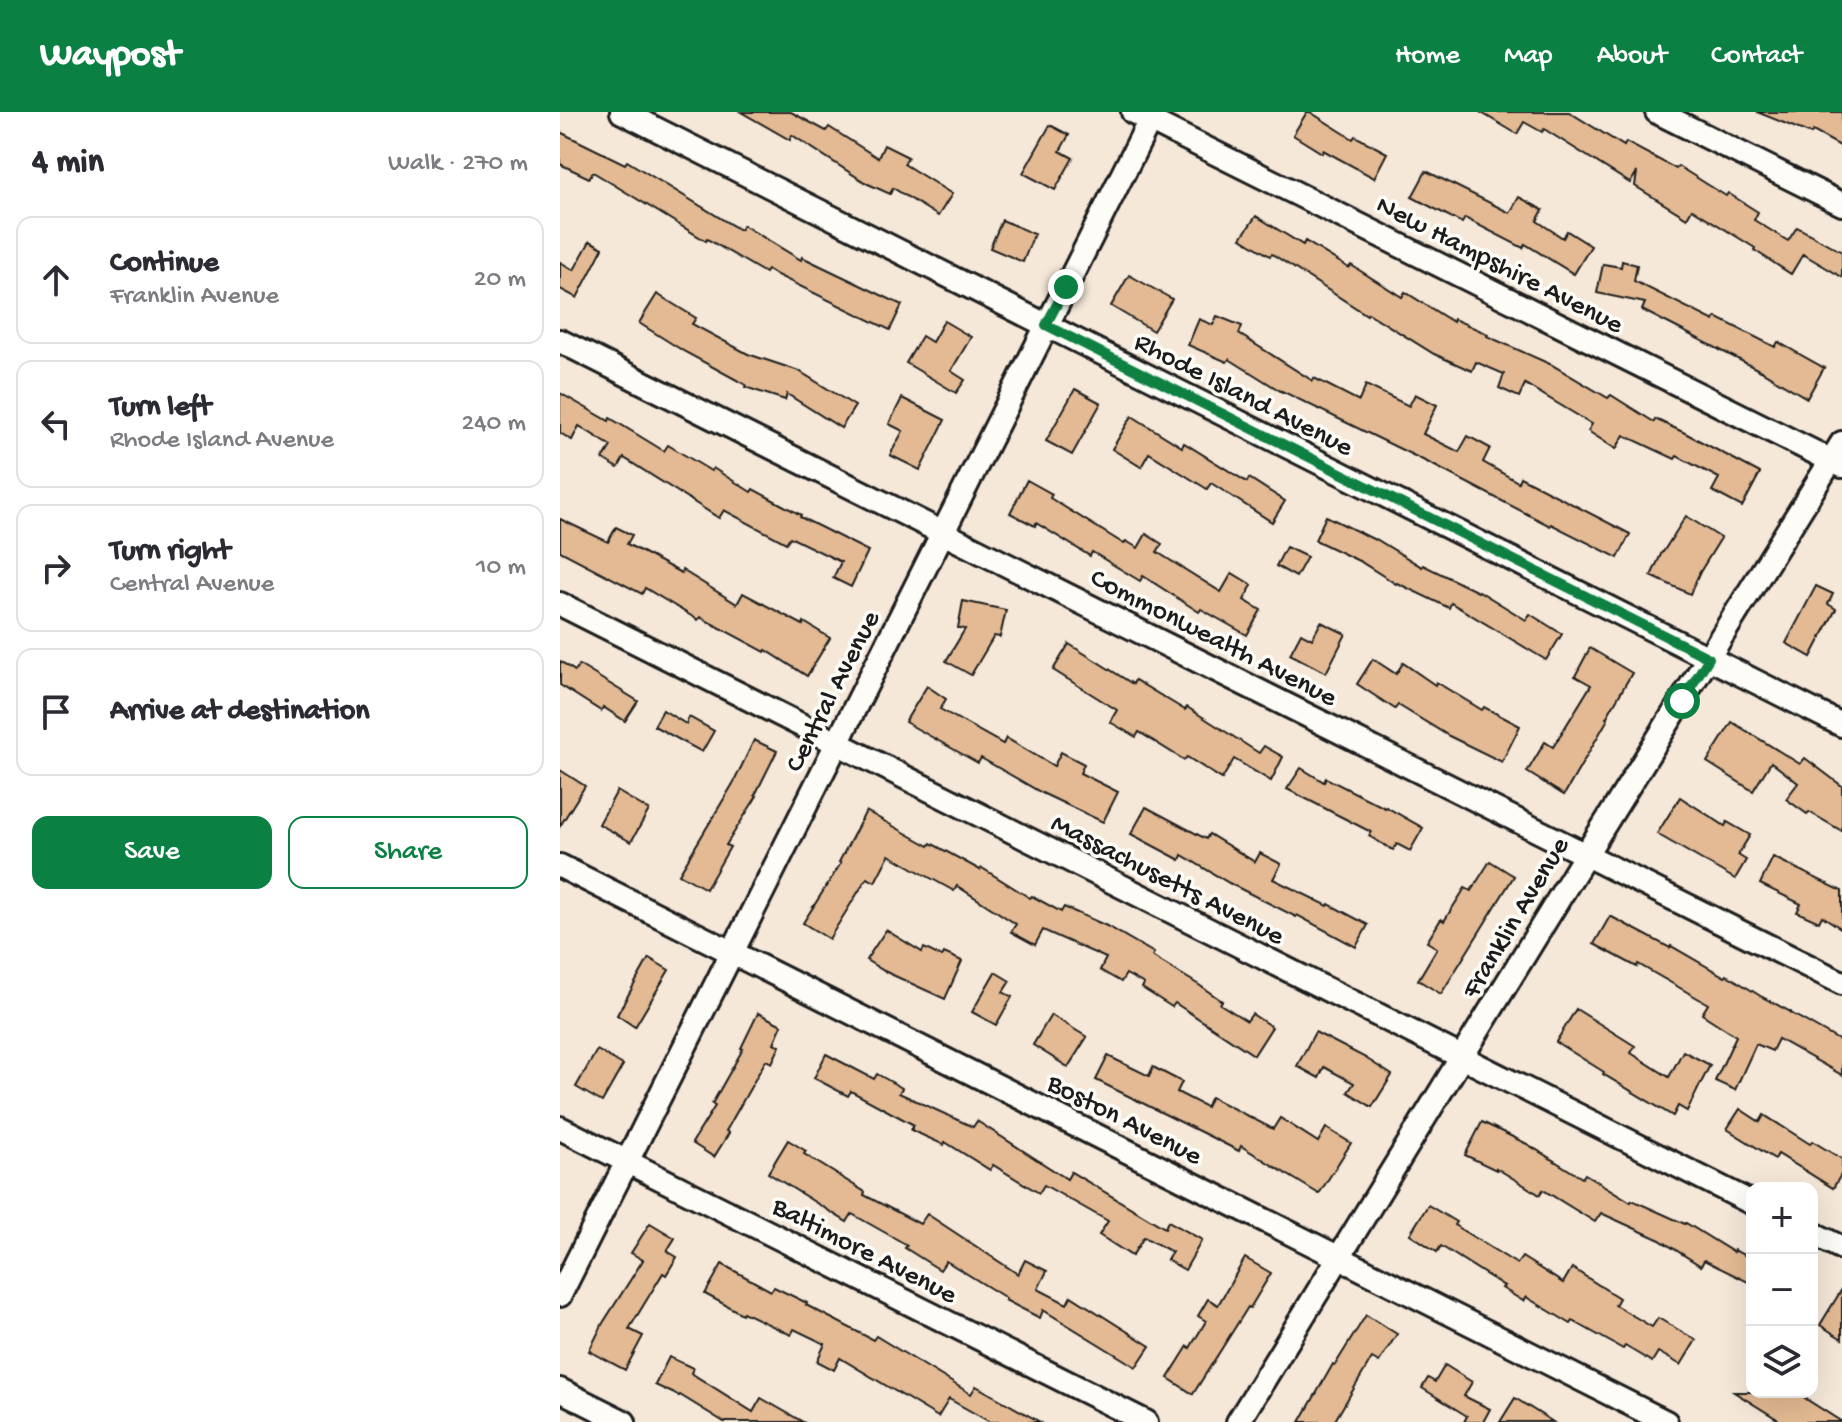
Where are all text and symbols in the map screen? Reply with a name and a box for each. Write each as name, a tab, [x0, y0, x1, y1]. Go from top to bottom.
text: Waypost	[40, 34, 180, 78]
text: Home	[1395, 40, 1460, 73]
text: Map	[1504, 40, 1553, 73]
text: About	[1597, 40, 1667, 73]
text: Contact	[1711, 40, 1802, 73]
text: 4 min	[32, 144, 104, 184]
text: Walk · 270 m	[388, 149, 528, 180]
street label: New Hampshire Avenue	[1370, 189, 1628, 343]
text: Continue	[110, 247, 219, 282]
icon: ahead	[34, 258, 78, 302]
text: 20 m	[474, 265, 526, 296]
route end	[1048, 269, 1084, 305]
text: Franklin Avenue	[110, 282, 279, 313]
street label: Rhode Island Avenue	[1128, 327, 1358, 466]
text: Turn left	[110, 391, 211, 426]
icon: left	[34, 402, 78, 446]
text: 240 m	[462, 409, 526, 440]
text: Rhode Island Avenue	[110, 426, 334, 457]
text: Turn right	[110, 535, 230, 570]
icon: right	[34, 546, 78, 590]
text: 10 m	[476, 553, 526, 584]
street label: Commonwealth Avenue	[1084, 562, 1342, 716]
text: Central Avenue	[110, 570, 274, 601]
street label: Central Avenue	[779, 605, 889, 778]
route start	[1664, 683, 1700, 719]
icon: arrive	[34, 690, 78, 734]
text: Arrive at destination	[110, 695, 370, 730]
street label: Massachusetts Avenue	[1045, 808, 1290, 954]
button: Save	[32, 816, 272, 889]
button: Share	[288, 816, 528, 889]
street label: Franklin Avenue	[1455, 831, 1578, 1006]
street label: Boston Avenue	[1040, 1067, 1207, 1174]
map controls	[1746, 1182, 1818, 1398]
button: +	[1746, 1182, 1818, 1254]
street label: Baltimore Avenue	[765, 1191, 962, 1313]
button: −	[1746, 1254, 1818, 1326]
button: layers	[1746, 1326, 1818, 1398]

